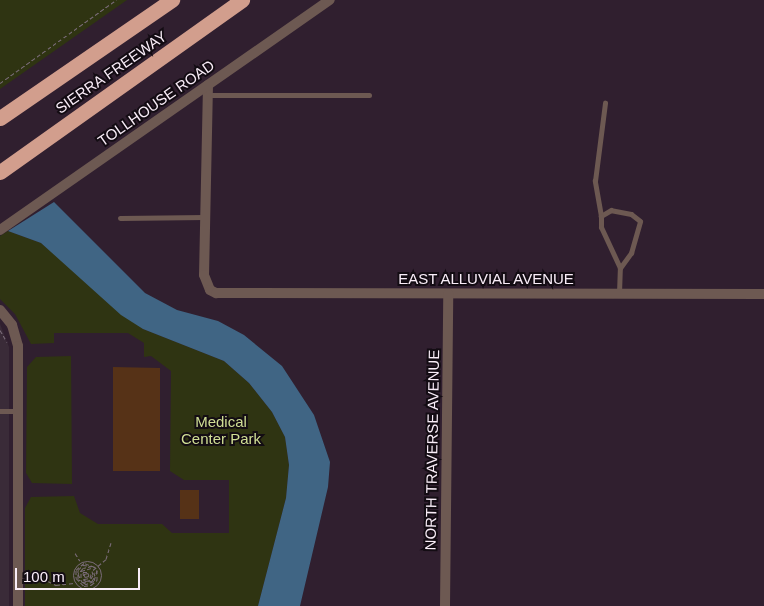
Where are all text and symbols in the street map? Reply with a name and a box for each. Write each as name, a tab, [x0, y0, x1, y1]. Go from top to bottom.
street label: SIERRA FREEWAY	[52, 27, 170, 117]
street label: TOLLHOUSE ROAD	[94, 56, 218, 150]
street label: EAST ALLUVIAL AVENUE	[397, 270, 575, 288]
street label: NORTH TRAVERSE AVENUE	[421, 349, 443, 551]
park label: Medical Center Park	[181, 412, 261, 447]
scale bar	[18, 558, 142, 590]
text: 100 m	[23, 568, 65, 585]

